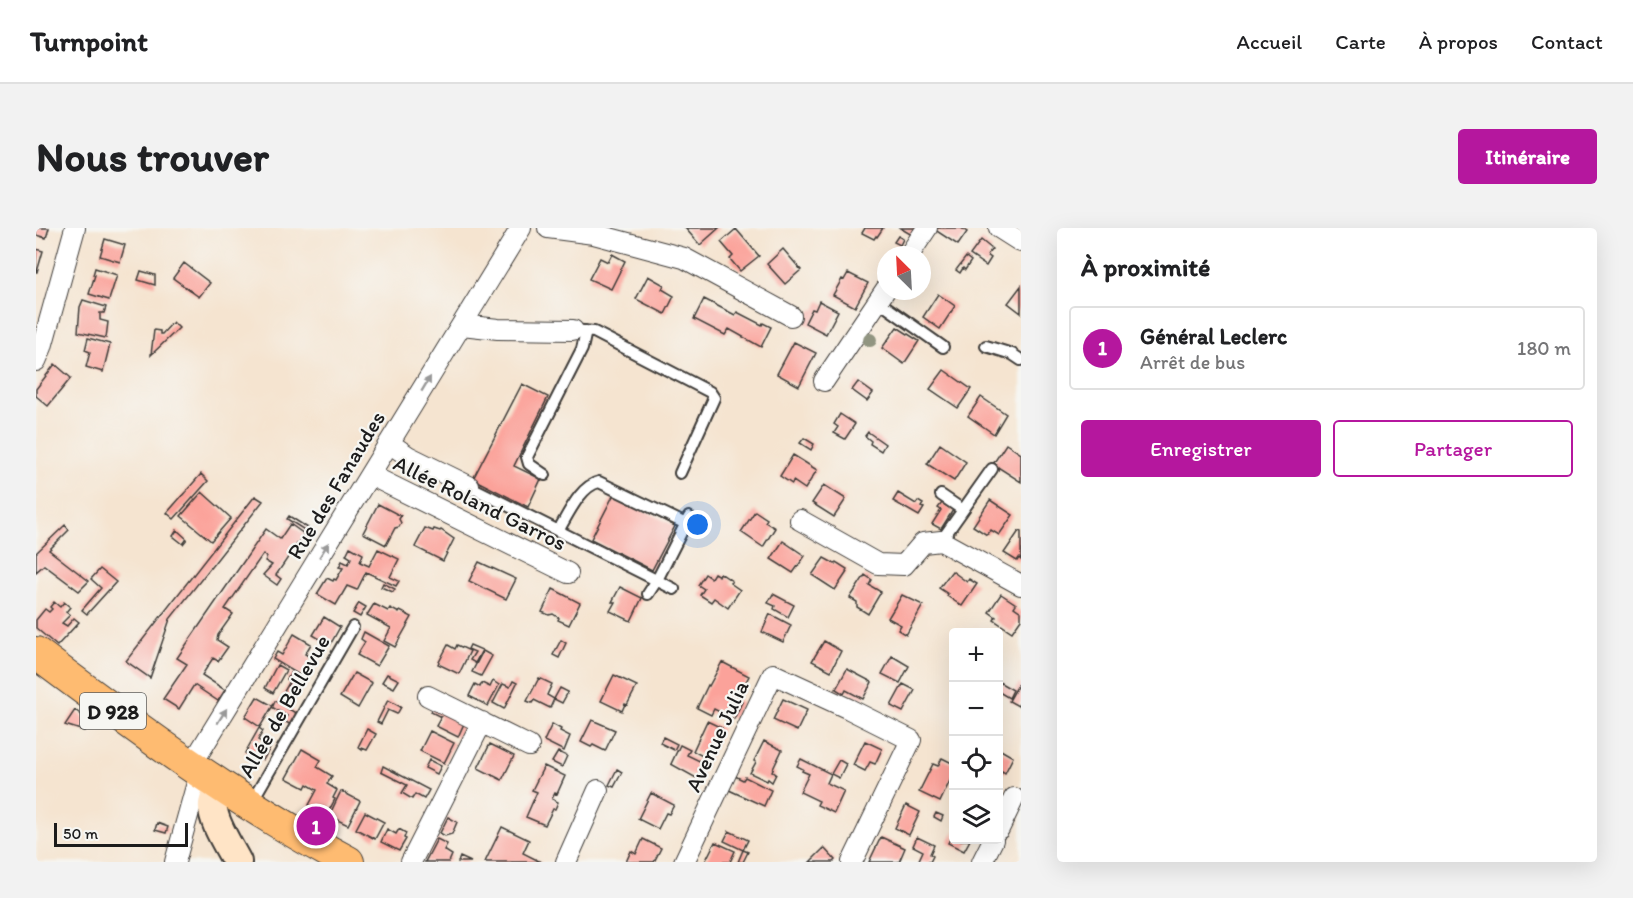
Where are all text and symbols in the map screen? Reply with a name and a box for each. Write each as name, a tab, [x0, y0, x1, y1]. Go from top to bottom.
text: Turnpoint	[30, 24, 148, 58]
text: Accueil	[1237, 29, 1302, 54]
text: Carte	[1335, 29, 1386, 54]
text: À propos	[1419, 29, 1498, 54]
text: Contact	[1531, 29, 1603, 54]
button: Itinéraire	[1458, 129, 1597, 184]
text: Nous trouver	[36, 131, 269, 182]
north arrow	[877, 246, 931, 300]
text: À proximité	[1081, 251, 1210, 283]
text: Général Leclerc	[1140, 323, 1287, 350]
text: 1	[1098, 336, 1107, 360]
text: 180 m	[1517, 336, 1571, 360]
text: Arrêt de bus	[1140, 350, 1245, 374]
one-way arrow	[420, 376, 431, 392]
street label: Rue des Fanaudes	[281, 406, 391, 564]
button: Enregistrer	[1081, 420, 1321, 477]
button: Partager	[1333, 420, 1573, 477]
street label: Allée Roland Garros	[389, 449, 571, 557]
your location	[683, 510, 712, 539]
one-way arrow	[318, 542, 329, 558]
map controls	[949, 628, 1003, 844]
button: +	[949, 628, 1003, 682]
street label: Allée de Bellevue	[232, 630, 336, 782]
street label: Avenue Julia	[679, 675, 755, 796]
button: −	[949, 682, 1003, 736]
road number: D 928	[80, 693, 146, 729]
one-way arrow	[216, 708, 227, 724]
button: locate	[949, 736, 1003, 790]
button: layers	[949, 790, 1003, 844]
pin: 1	[296, 804, 336, 848]
scale bar	[54, 820, 188, 848]
text: 50 m	[63, 824, 98, 843]

